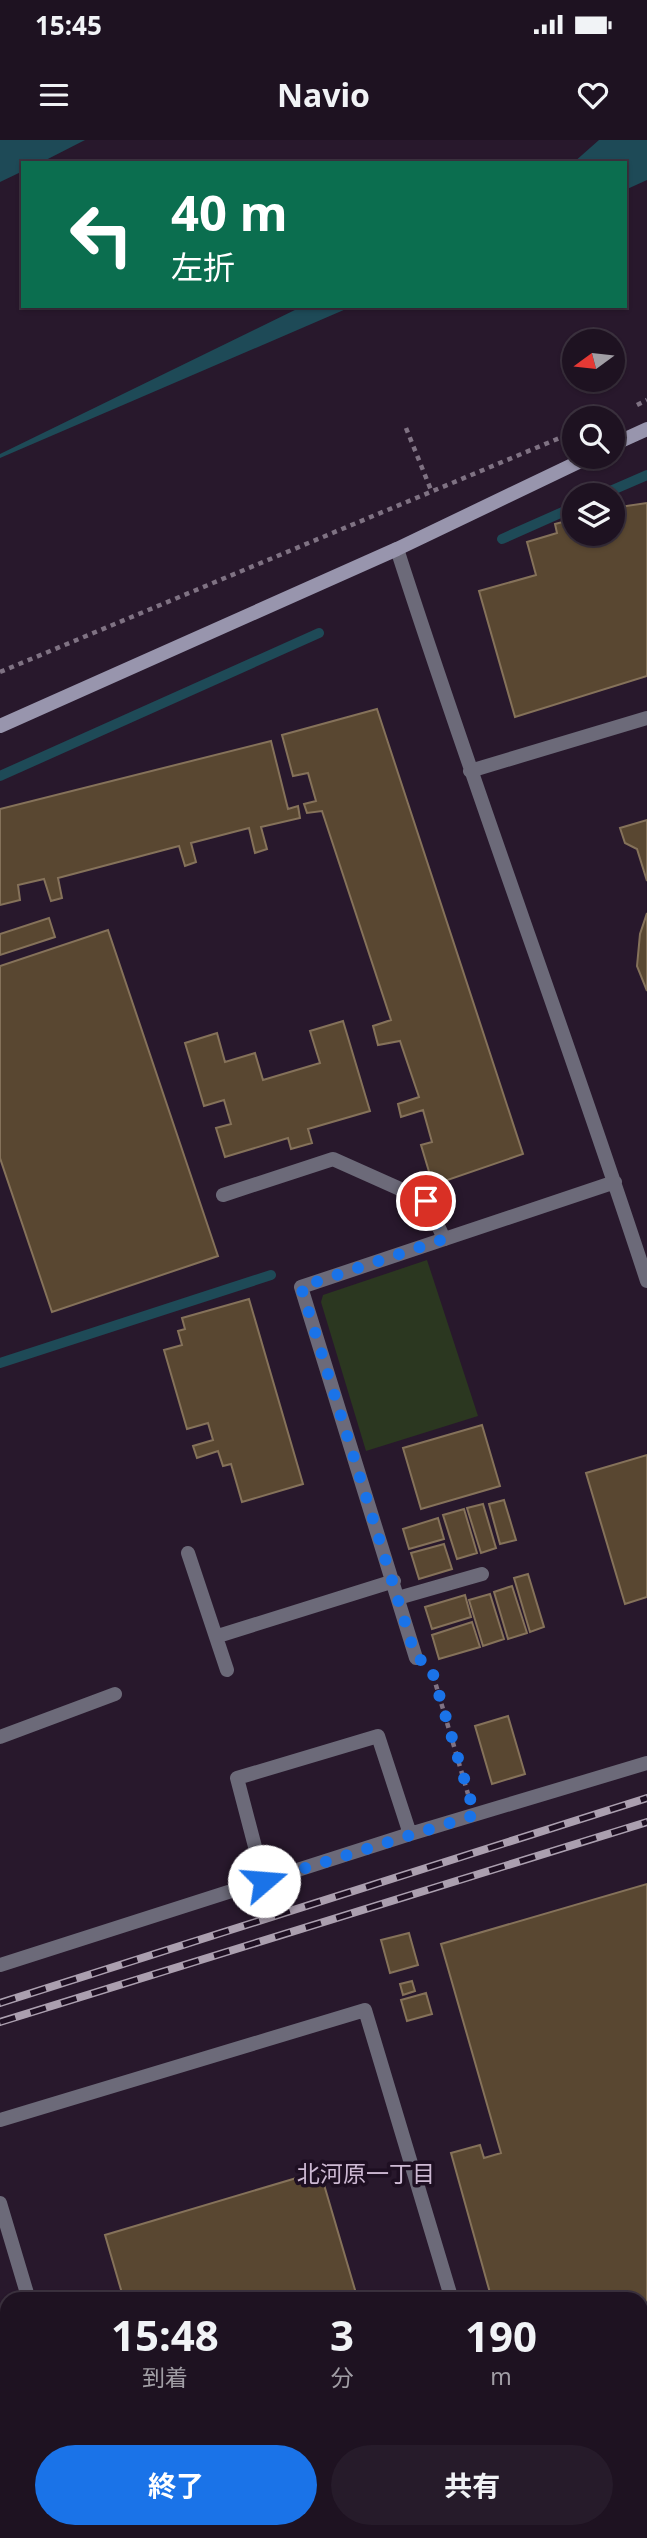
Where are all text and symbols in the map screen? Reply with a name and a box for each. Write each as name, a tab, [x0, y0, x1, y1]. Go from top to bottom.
text: 15:45	[35, 7, 102, 43]
text: Navio	[277, 73, 370, 116]
icon: menu	[35, 76, 73, 114]
icon: heart	[574, 76, 612, 114]
text: 40 m	[171, 179, 288, 245]
icon: left	[56, 189, 147, 280]
text: 左折	[171, 245, 235, 288]
north arrow	[562, 329, 625, 392]
map controls	[562, 329, 625, 546]
button: search	[562, 406, 625, 469]
button: layers	[562, 483, 625, 546]
pin	[396, 1171, 456, 1231]
icon: arrive	[407, 1182, 445, 1220]
position arrow	[227, 1844, 301, 1918]
district label: 北河原一丁目	[297, 2157, 435, 2189]
text: 15:48	[111, 2306, 219, 2363]
text: 3	[330, 2306, 354, 2363]
text: 190	[465, 2307, 537, 2364]
text: m	[490, 2360, 512, 2392]
text: 到着	[142, 2361, 188, 2393]
text: 分	[330, 2361, 353, 2393]
button: 終了	[35, 2445, 317, 2525]
button: 共有	[331, 2445, 613, 2525]

